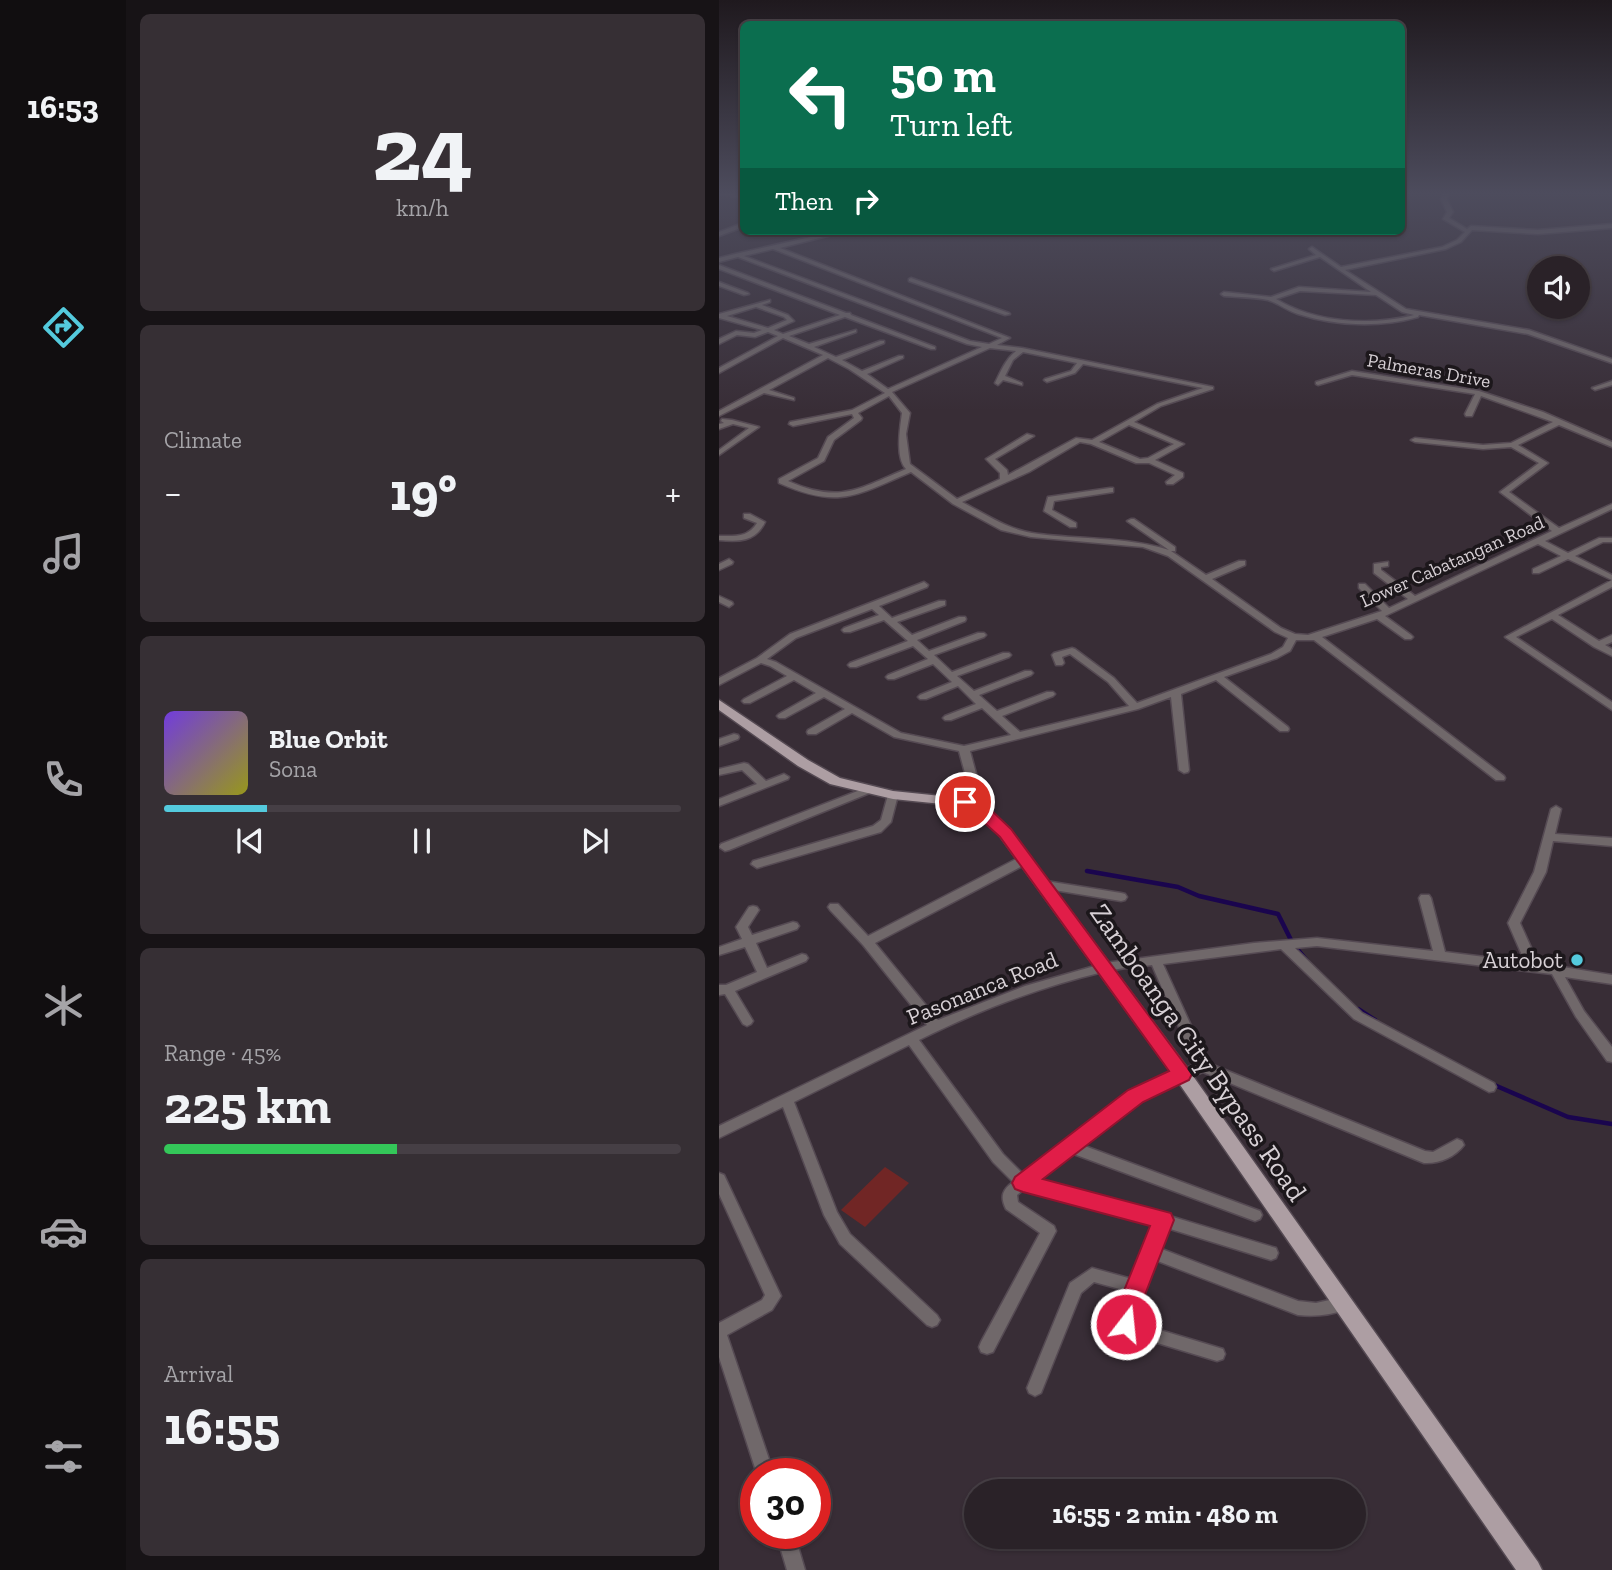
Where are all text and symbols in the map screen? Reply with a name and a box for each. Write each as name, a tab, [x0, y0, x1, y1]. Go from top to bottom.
text: 50 m	[890, 46, 996, 105]
icon: left	[775, 49, 866, 140]
text: 16:53	[27, 88, 99, 126]
text: 24	[372, 94, 473, 203]
text: Turn left	[890, 106, 1012, 144]
icon: right	[847, 182, 885, 220]
text: Then	[775, 185, 833, 217]
text: km/h	[396, 194, 449, 222]
map controls	[1527, 256, 1590, 319]
button: sound	[1527, 256, 1590, 319]
icon: directions	[39, 303, 88, 352]
street label: Palmeras Drive	[1365, 348, 1492, 393]
text: Climate	[164, 426, 242, 454]
text: 19°	[390, 461, 457, 523]
text: −	[164, 470, 182, 516]
text: +	[665, 470, 681, 516]
street label: Lower Cabatangan Road	[1357, 510, 1548, 612]
icon: music	[39, 529, 88, 578]
text: Blue Orbit	[269, 723, 388, 755]
icon: phone	[39, 755, 88, 804]
text: Sona	[269, 755, 317, 783]
pin	[935, 772, 995, 832]
icon: arrive	[946, 783, 984, 821]
icon: previous	[231, 822, 269, 860]
icon: pause	[403, 822, 441, 860]
icon: next	[576, 822, 614, 860]
street label: Zamboanga City Bypass Road	[1083, 897, 1314, 1207]
street label: Pasonanca Road	[903, 945, 1062, 1031]
place label: Autobot	[1483, 946, 1563, 974]
marker: Autobot	[1569, 952, 1585, 968]
icon: climate	[39, 981, 88, 1030]
text: Range · 45%	[164, 1039, 281, 1067]
text: 225 km	[164, 1074, 331, 1136]
icon: car	[39, 1207, 88, 1256]
position arrow	[1089, 1287, 1163, 1361]
text: Arrival	[164, 1360, 233, 1388]
text: 16:55	[164, 1395, 280, 1457]
icon: filters	[39, 1432, 88, 1481]
speed limit sign: 30	[740, 1458, 831, 1549]
text: 16:55 · 2 min · 480 m	[1052, 1498, 1278, 1530]

